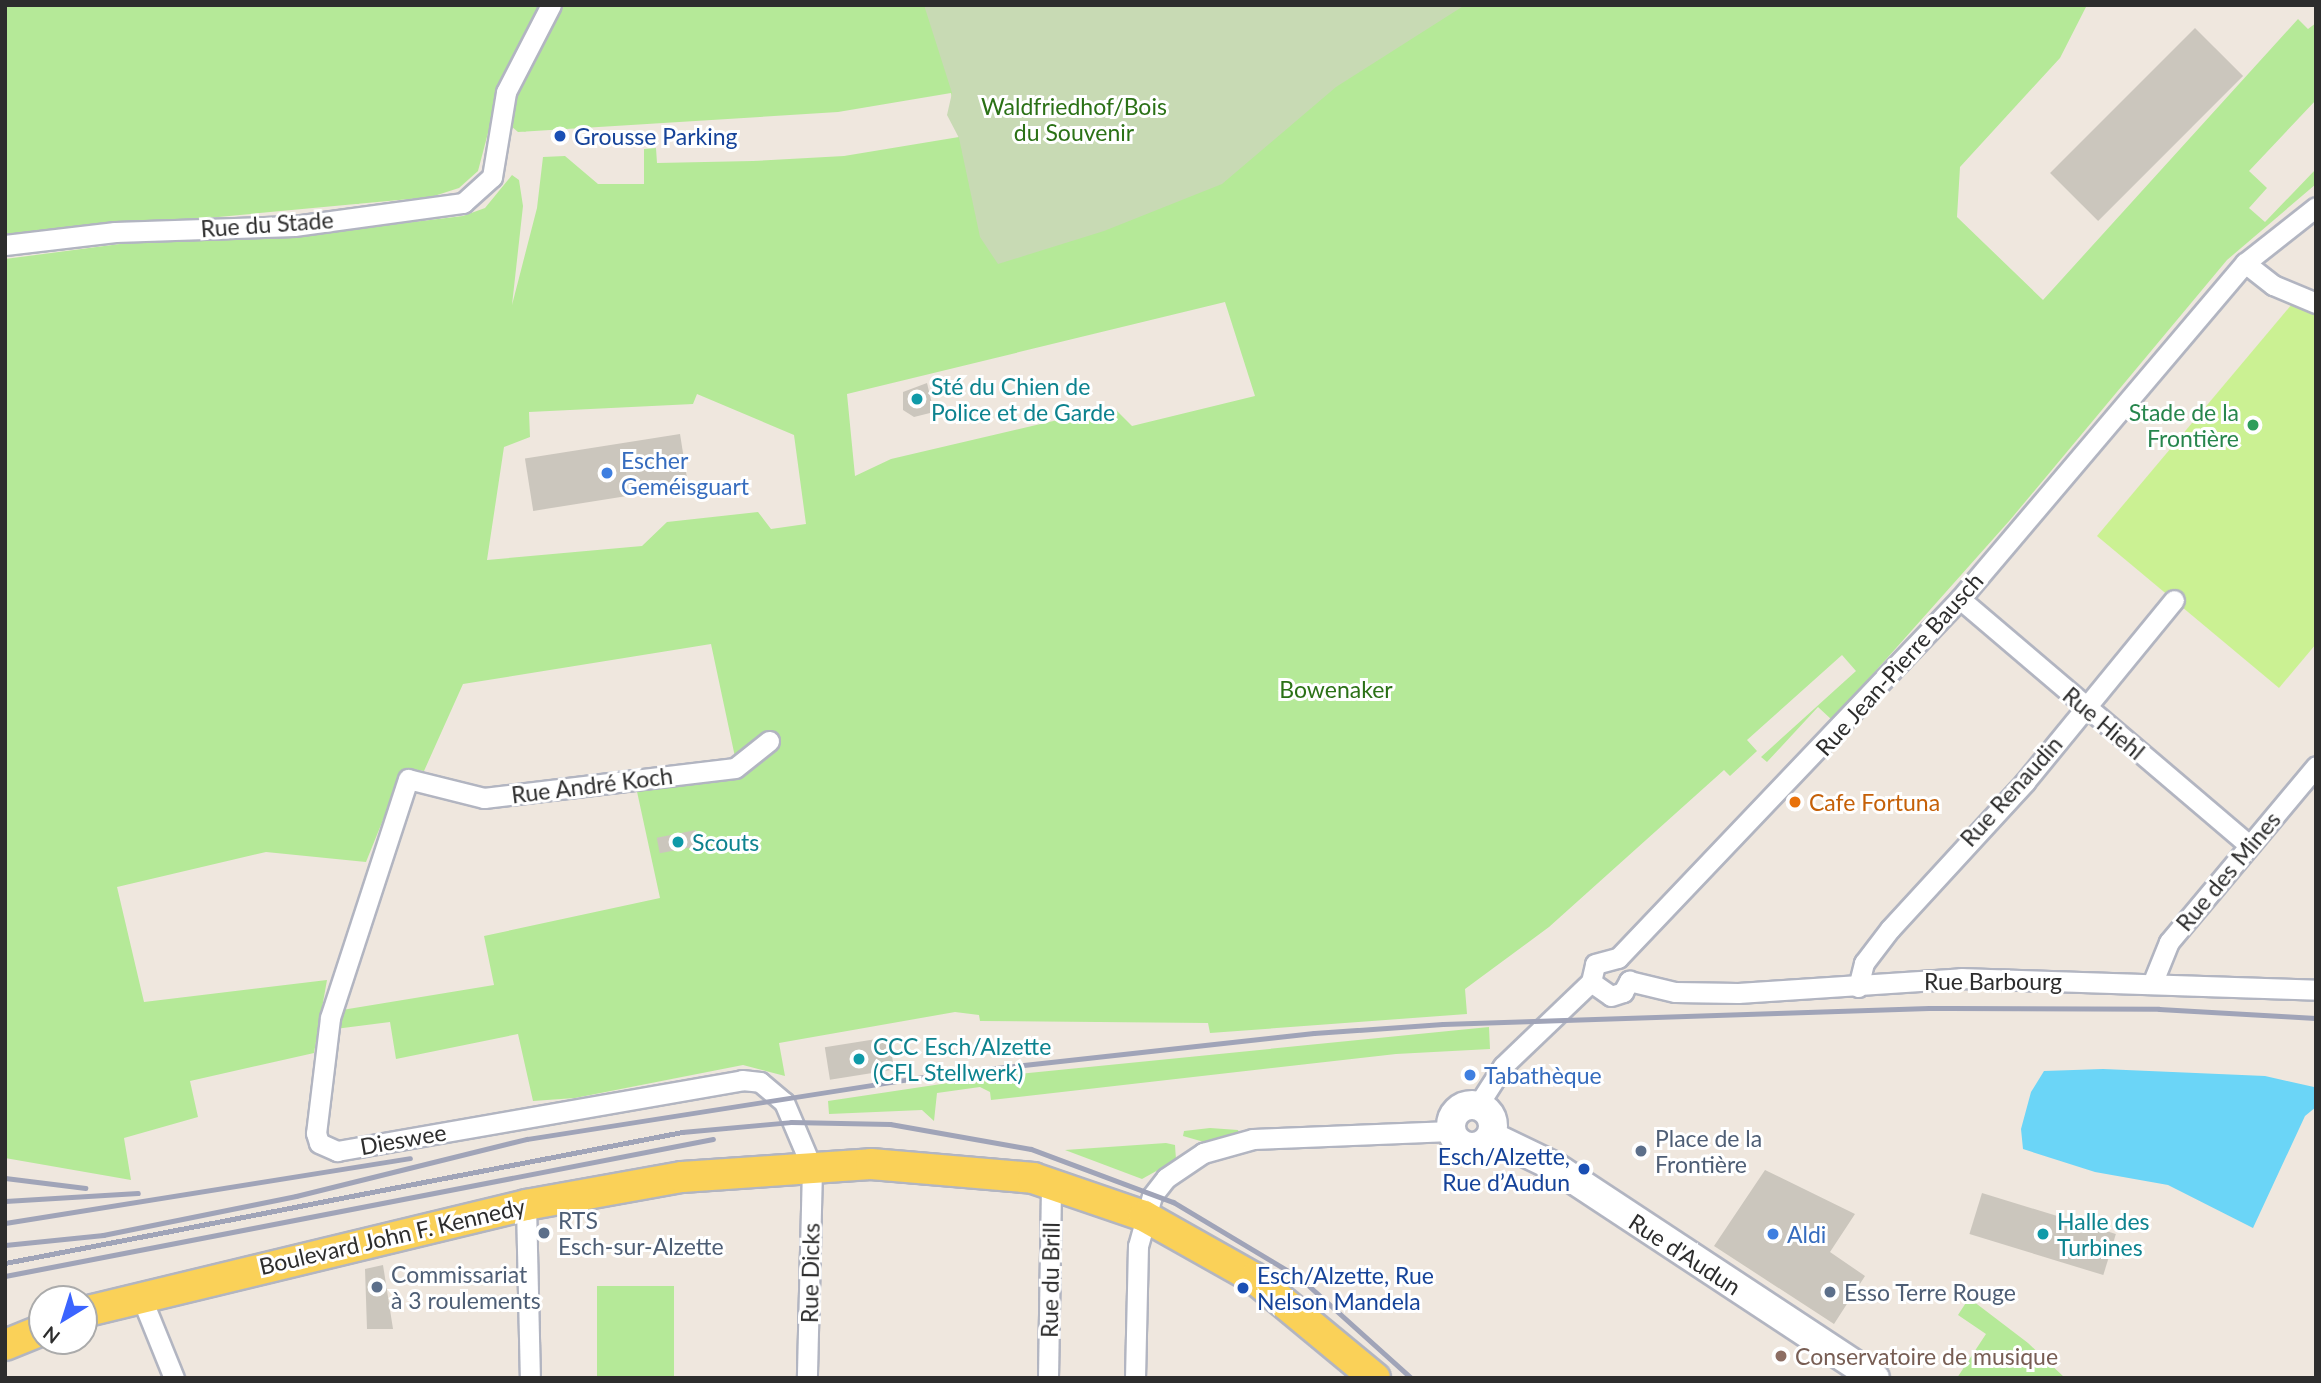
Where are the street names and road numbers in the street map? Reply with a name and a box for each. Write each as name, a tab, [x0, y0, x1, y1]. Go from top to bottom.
street label: Rue du Stade	[200, 206, 334, 242]
street label: Rue Jean-Pierre Bausch	[1809, 567, 1989, 761]
street label: Rue Hiehl	[2058, 681, 2150, 765]
street label: Rue Renaudin	[1954, 730, 2068, 852]
street label: Rue André Koch	[509, 761, 675, 809]
street label: Rue des Mines	[2170, 806, 2286, 936]
street label: Rue Barbourg	[1924, 967, 2062, 995]
street label: Dieswee	[358, 1118, 448, 1160]
street label: Boulevard John F. Kennedy	[256, 1192, 528, 1280]
street label: Rue d'Audun	[1624, 1208, 1746, 1300]
street label: Rue du Brill	[1035, 1222, 1065, 1338]
street label: Rue Dicks	[795, 1223, 825, 1323]

